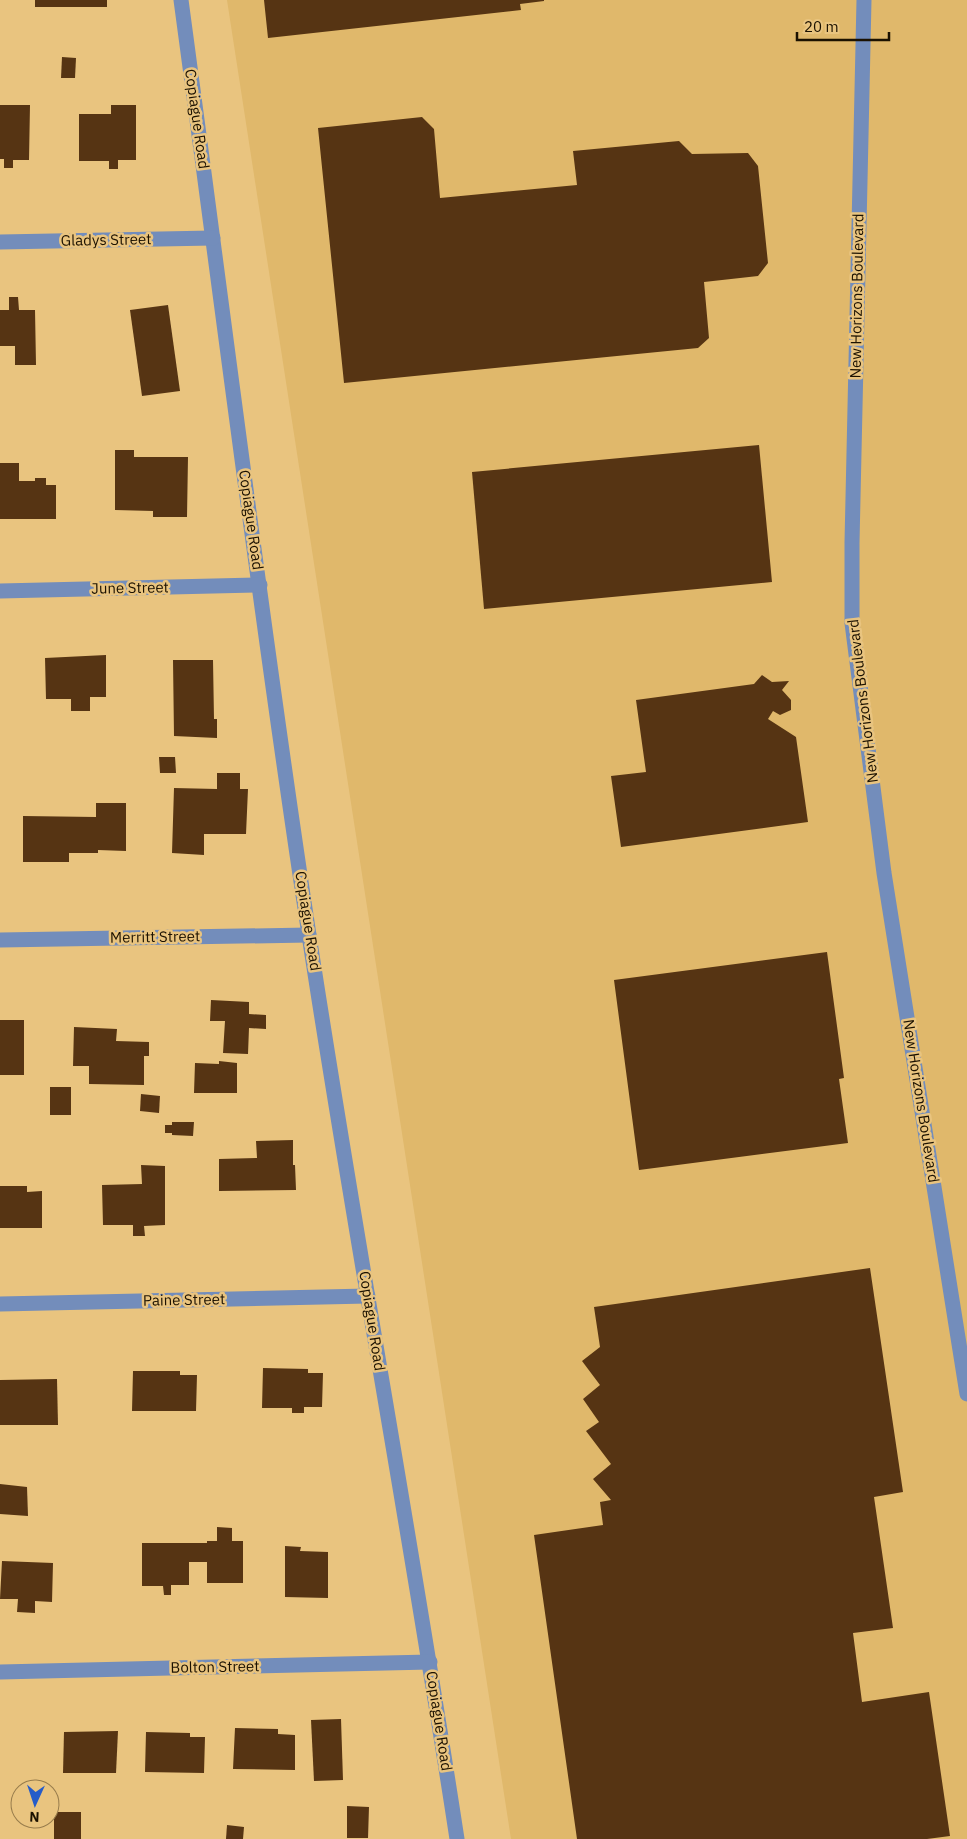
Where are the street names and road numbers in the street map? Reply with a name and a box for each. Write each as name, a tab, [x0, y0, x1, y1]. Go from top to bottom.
street label: Copiague Road	[181, 68, 214, 170]
street label: New Horizons Boulevard	[846, 213, 867, 379]
street label: Gladys Street	[61, 229, 151, 250]
street label: Copiague Road	[235, 469, 268, 571]
street label: June Street	[91, 577, 169, 598]
street label: New Horizons Boulevard	[843, 618, 882, 784]
street label: Copiague Road	[291, 870, 326, 972]
street label: Merritt Street	[110, 926, 200, 947]
street label: New Horizons Boulevard	[899, 1018, 944, 1184]
street label: Copiague Road	[355, 1270, 390, 1372]
street label: Paine Street	[143, 1289, 225, 1310]
street label: Bolton Street	[170, 1656, 260, 1677]
street label: Copiague Road	[422, 1670, 457, 1772]

